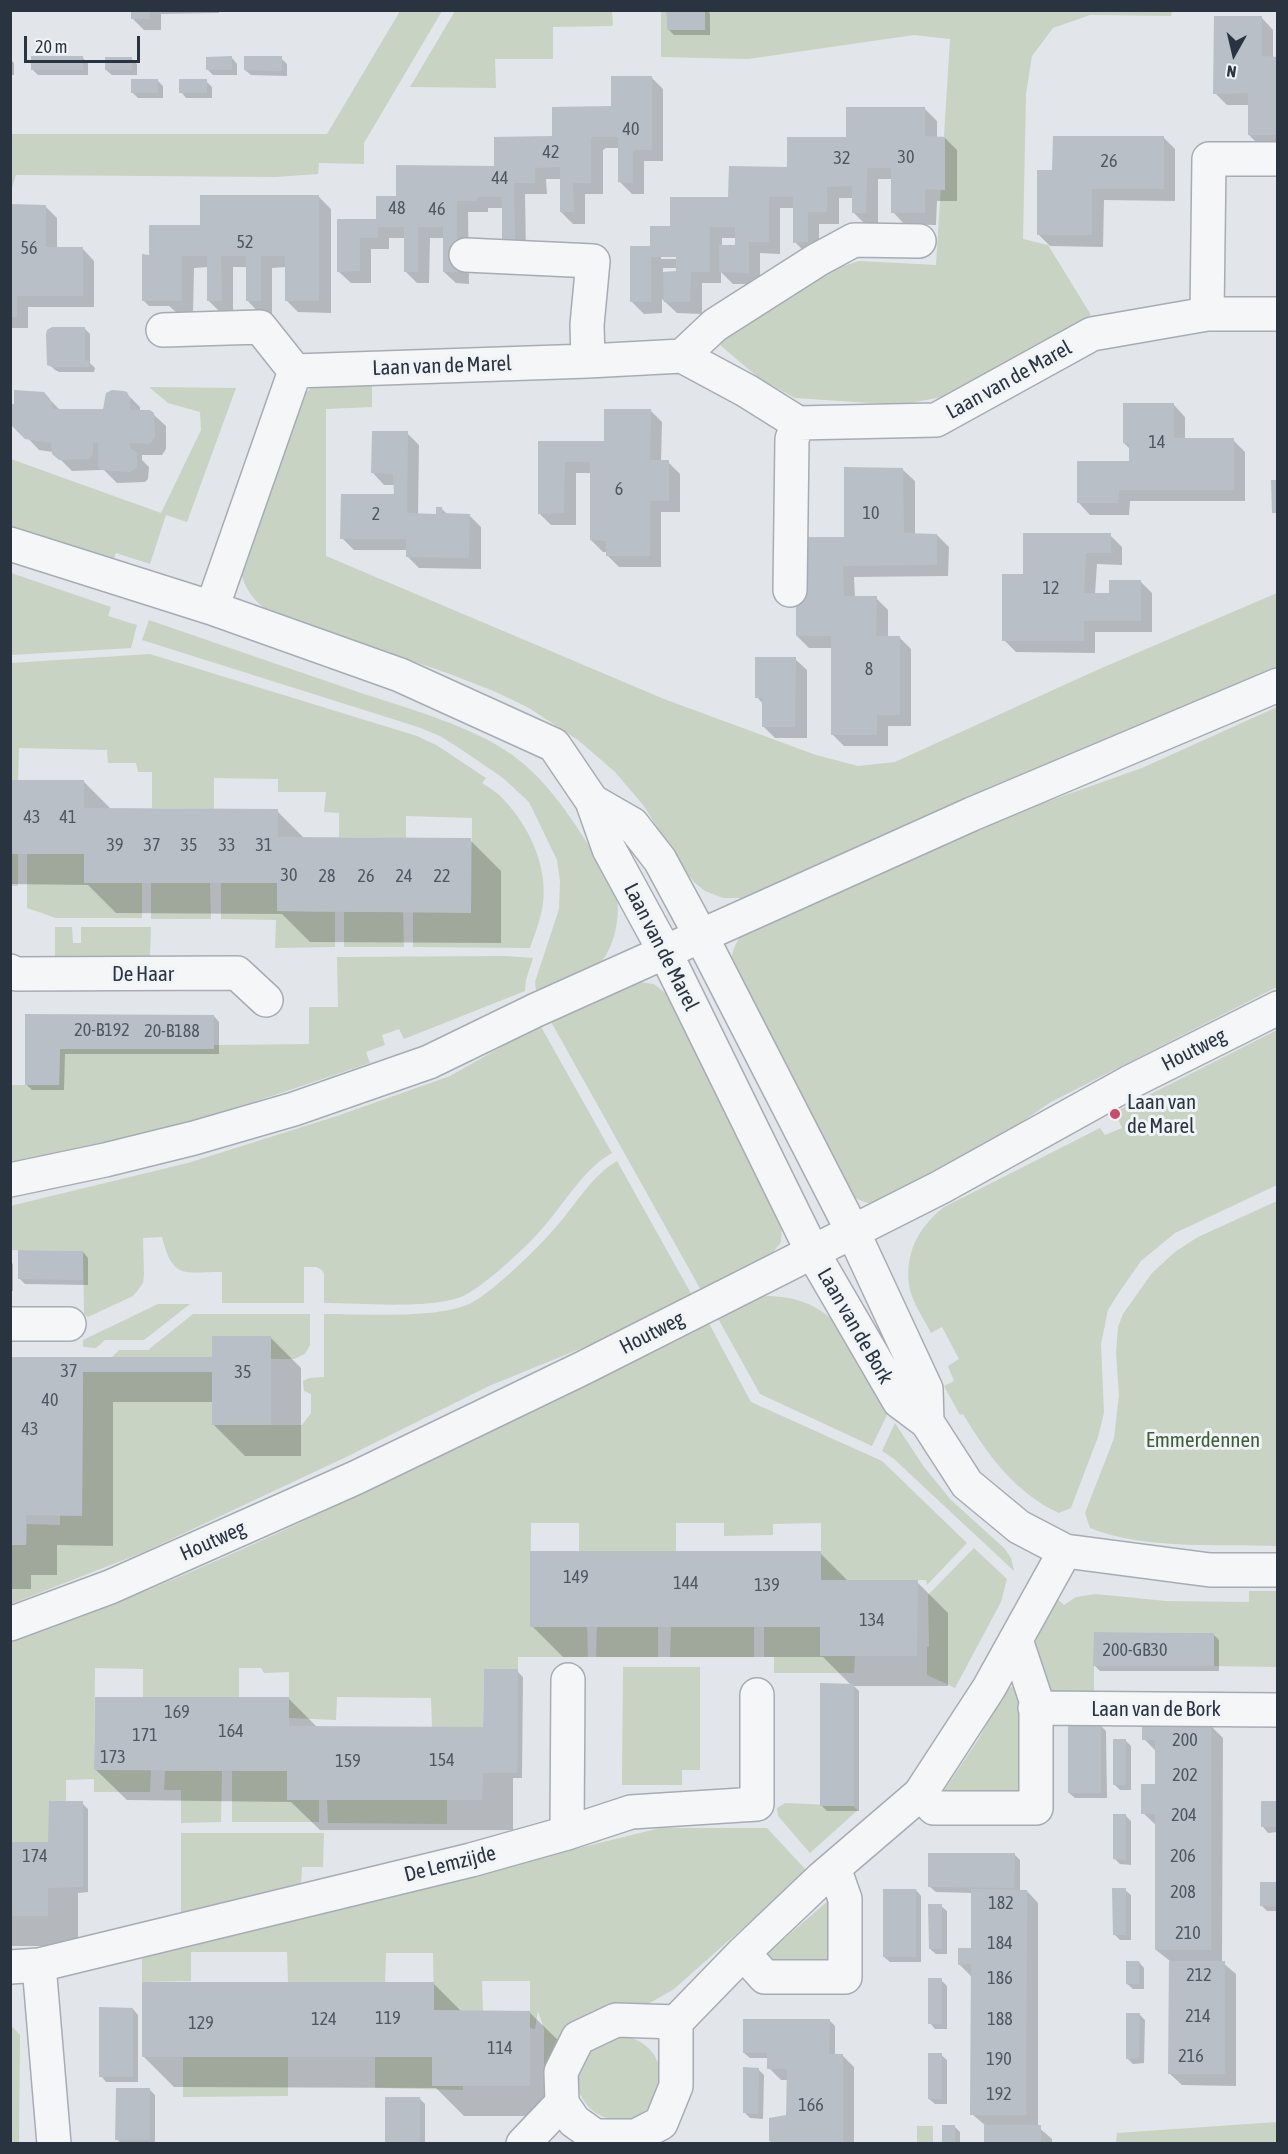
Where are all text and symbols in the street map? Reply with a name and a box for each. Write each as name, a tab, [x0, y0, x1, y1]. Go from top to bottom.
scale bar	[27, 24, 142, 62]
north arrow	[1204, 24, 1264, 84]
text: 20 m	[35, 36, 67, 57]
text: N	[1226, 62, 1237, 81]
house number: 40	[623, 118, 639, 140]
house number: 42	[543, 141, 559, 163]
house number: 30	[898, 146, 914, 168]
house number: 32	[834, 147, 850, 169]
house number: 26	[1101, 150, 1117, 172]
house number: 44	[492, 167, 508, 189]
house number: 48	[389, 197, 405, 219]
house number: 46	[429, 198, 445, 220]
house number: 52	[237, 231, 253, 253]
house number: 56	[21, 237, 37, 259]
street label: Laan van de Marel	[942, 335, 1076, 425]
street label: Laan van de Marel	[372, 351, 512, 381]
house number: 14	[1149, 431, 1165, 453]
house number: 6	[615, 478, 623, 500]
house number: 10	[863, 502, 879, 524]
house number: 2	[372, 503, 380, 525]
house number: 12	[1043, 577, 1059, 599]
house number: 8	[865, 658, 873, 680]
house number: 43	[24, 806, 40, 828]
house number: 41	[60, 806, 76, 828]
house number: 39	[107, 834, 123, 856]
house number: 37	[144, 834, 160, 856]
house number: 35	[181, 834, 197, 856]
house number: 33	[219, 834, 235, 856]
house number: 31	[256, 834, 272, 856]
house number: 30	[281, 864, 297, 886]
house number: 28	[319, 865, 335, 887]
house number: 26	[358, 865, 374, 887]
house number: 24	[396, 865, 412, 887]
house number: 22	[434, 865, 450, 887]
street label: Laan van de Marel	[618, 879, 704, 1015]
street label: De Haar	[112, 961, 174, 987]
house number: 20-B192	[74, 1019, 130, 1041]
house number: 20-B188	[144, 1020, 200, 1042]
street label: Houtweg	[1157, 1023, 1231, 1077]
place label: Laan van de Marel	[1127, 1089, 1196, 1139]
marker: Laan van de Marel	[1108, 1107, 1122, 1121]
street label: Laan van de Bork	[812, 1264, 898, 1388]
street label: Houtweg	[615, 1306, 689, 1360]
house number: 37	[61, 1360, 77, 1382]
house number: 35	[235, 1361, 251, 1383]
house number: 40	[42, 1389, 58, 1411]
house number: 43	[22, 1418, 38, 1440]
park label: Emmerdennen	[1146, 1427, 1260, 1453]
street label: Houtweg	[176, 1515, 250, 1567]
house number: 149	[563, 1566, 589, 1588]
house number: 144	[673, 1572, 699, 1594]
house number: 139	[754, 1574, 780, 1596]
house number: 134	[859, 1609, 885, 1631]
house number: 200-GB30	[1103, 1639, 1167, 1661]
street label: Laan van de Bork	[1091, 1696, 1221, 1722]
house number: 169	[164, 1701, 190, 1723]
house number: 164	[218, 1720, 244, 1742]
house number: 171	[132, 1724, 158, 1746]
house number: 200	[1172, 1729, 1198, 1751]
house number: 173	[100, 1746, 126, 1768]
house number: 154	[429, 1749, 455, 1771]
house number: 159	[335, 1750, 361, 1772]
house number: 202	[1172, 1764, 1198, 1786]
house number: 204	[1171, 1804, 1197, 1826]
street label: De Lemzijde	[402, 1840, 498, 1888]
house number: 174	[22, 1845, 48, 1867]
house number: 206	[1170, 1845, 1196, 1867]
house number: 208	[1170, 1881, 1196, 1903]
house number: 182	[988, 1892, 1014, 1914]
house number: 210	[1175, 1922, 1201, 1944]
house number: 184	[987, 1932, 1013, 1954]
house number: 212	[1186, 1964, 1212, 1986]
house number: 186	[987, 1967, 1013, 1989]
house number: 214	[1185, 2005, 1211, 2027]
house number: 119	[375, 2007, 401, 2029]
house number: 124	[311, 2008, 337, 2030]
house number: 188	[987, 2008, 1013, 2030]
house number: 129	[188, 2012, 214, 2034]
house number: 114	[487, 2037, 513, 2059]
house number: 216	[1178, 2045, 1204, 2067]
house number: 190	[986, 2048, 1012, 2070]
house number: 192	[986, 2083, 1012, 2105]
house number: 166	[798, 2094, 824, 2116]

